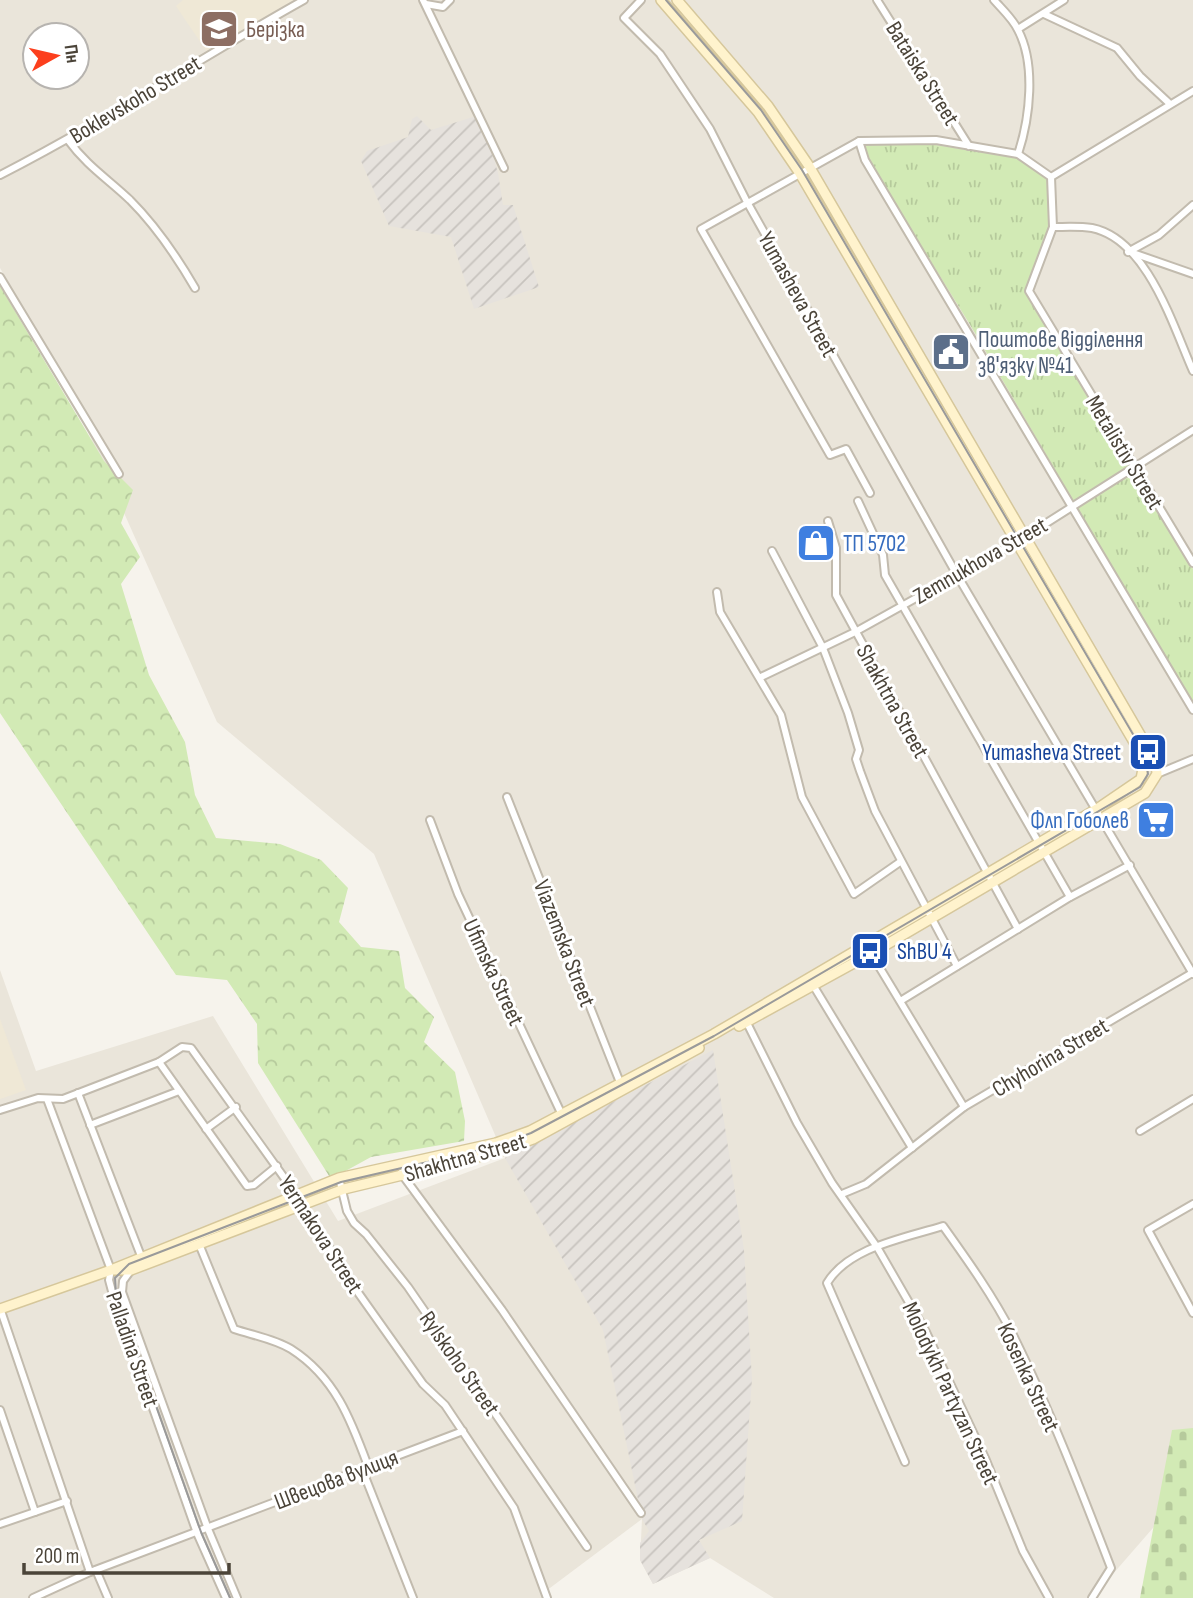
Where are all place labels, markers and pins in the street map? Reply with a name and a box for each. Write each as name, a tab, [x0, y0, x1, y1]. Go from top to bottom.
school or university icon: Берізка	[198, 8, 240, 50]
place label: Берізка	[246, 16, 305, 44]
place label: Поштове відділення зв'язку №41	[978, 326, 1143, 380]
public building icon: Поштове відділення зв'язку №41	[930, 331, 972, 373]
shop icon: ТП 5702	[795, 522, 837, 564]
place label: ТП 5702	[843, 530, 906, 558]
bus stop icon: Yumasheva Street	[1127, 731, 1169, 773]
place label: Yumasheva Street	[982, 739, 1121, 767]
supermarket icon: Флп Гоболев	[1135, 799, 1177, 841]
place label: Флп Гоболев	[1030, 807, 1129, 835]
bus stop icon: ShBU 4	[849, 930, 891, 972]
place label: ShBU 4	[897, 938, 952, 966]

